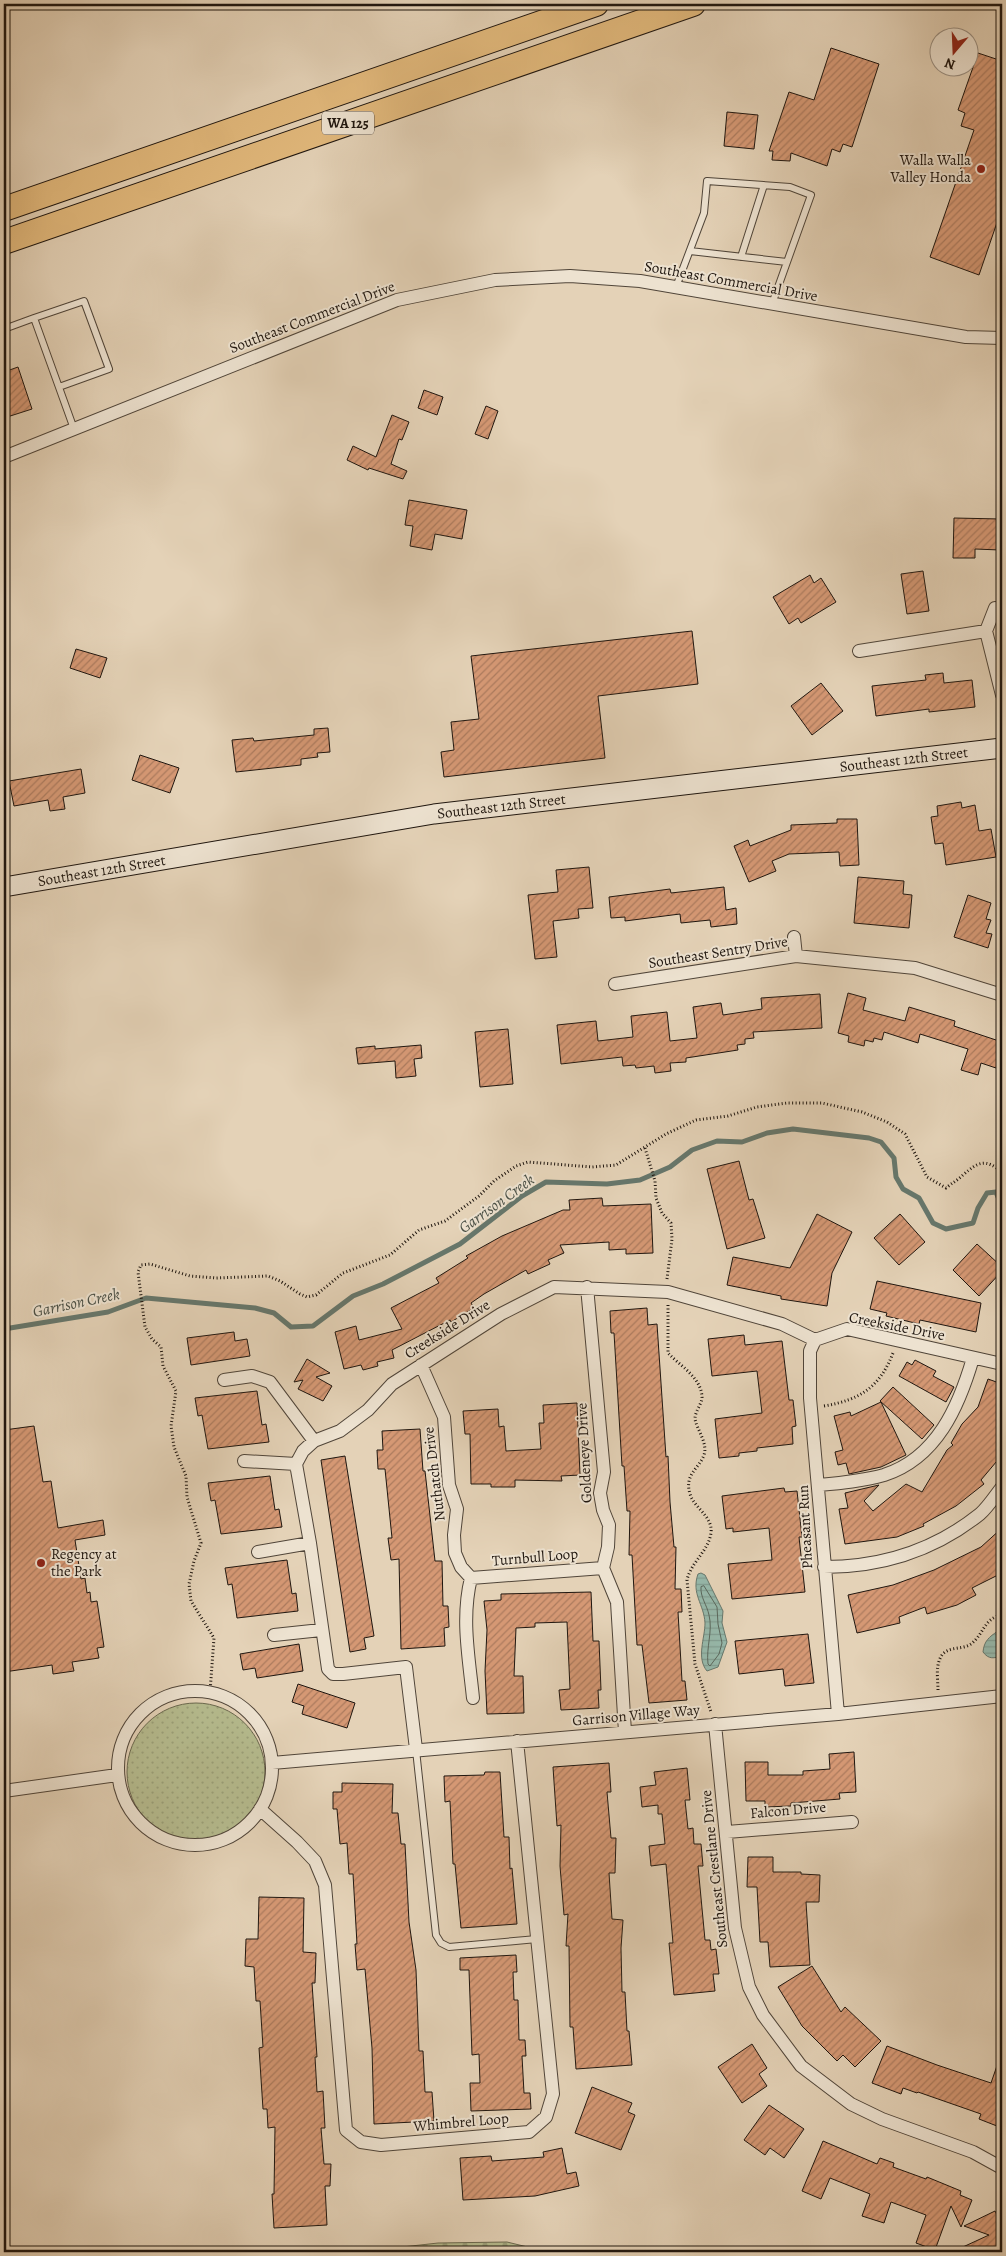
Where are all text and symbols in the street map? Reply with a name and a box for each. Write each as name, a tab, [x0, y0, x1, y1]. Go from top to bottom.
north arrow	[928, 28, 978, 78]
text: N	[942, 53, 958, 74]
road number: WA 125	[322, 112, 374, 134]
place label: Walla Walla Valley Honda	[890, 150, 971, 187]
marker: Walla Walla Valley Honda	[975, 163, 987, 175]
street label: Southeast Commercial Drive	[643, 256, 819, 306]
street label: Southeast Commercial Drive	[226, 276, 398, 358]
street label: Southeast 12th Street	[838, 742, 969, 777]
street label: Southeast 12th Street	[436, 789, 567, 824]
street label: Southeast 12th Street	[36, 850, 167, 891]
street label: Southeast Sentry Drive	[647, 931, 789, 973]
water label: Garrison Creek	[454, 1169, 539, 1239]
water label: Garrison Creek	[31, 1283, 122, 1323]
street label: Creekside Drive	[400, 1295, 494, 1363]
street label: Creekside Drive	[847, 1307, 947, 1345]
street label: Goldeneye Drive	[571, 1402, 597, 1504]
street label: Nuthatch Drive	[418, 1425, 450, 1522]
street label: Pheasant Run	[793, 1484, 817, 1570]
street label: Turnbull Loop	[491, 1543, 579, 1571]
place label: Regency at the Park	[51, 1544, 117, 1581]
marker: Regency at the Park	[35, 1557, 47, 1569]
street label: Garrison Village Way	[572, 1699, 701, 1731]
street label: Southeast Crestlane Drive	[696, 1789, 732, 1949]
street label: Falcon Drive	[749, 1797, 827, 1823]
street label: Whimbrel Loop	[412, 2108, 510, 2136]

